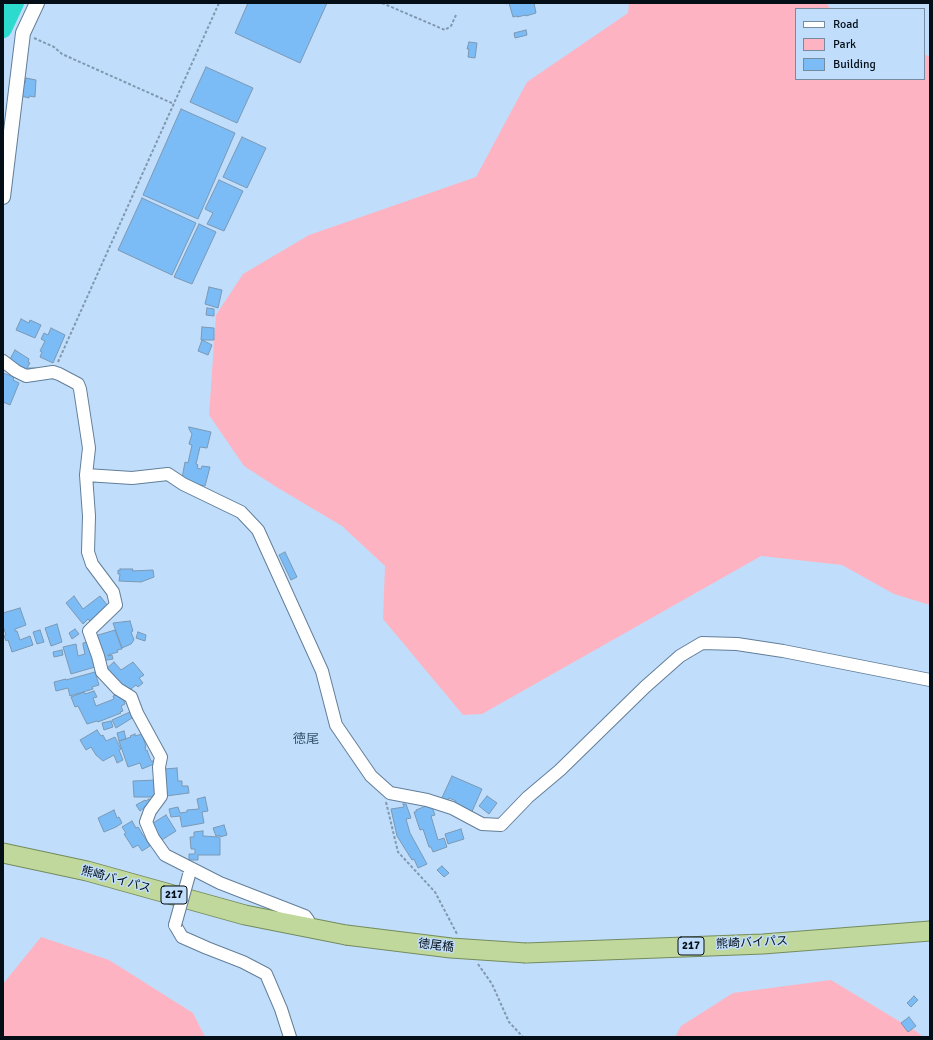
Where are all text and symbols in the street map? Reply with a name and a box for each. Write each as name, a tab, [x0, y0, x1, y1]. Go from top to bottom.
legend	[795, 8, 925, 80]
text: Road	[833, 17, 859, 32]
text: Park	[833, 37, 856, 52]
text: Building	[833, 57, 876, 72]
district label: 徳尾	[293, 732, 319, 748]
street label: 熊崎バイパス	[79, 864, 153, 896]
road number: 217	[161, 886, 187, 904]
street label: 熊崎バイパス	[716, 934, 788, 952]
street label: 徳尾橋	[417, 937, 455, 955]
road number: 217	[678, 937, 704, 955]

